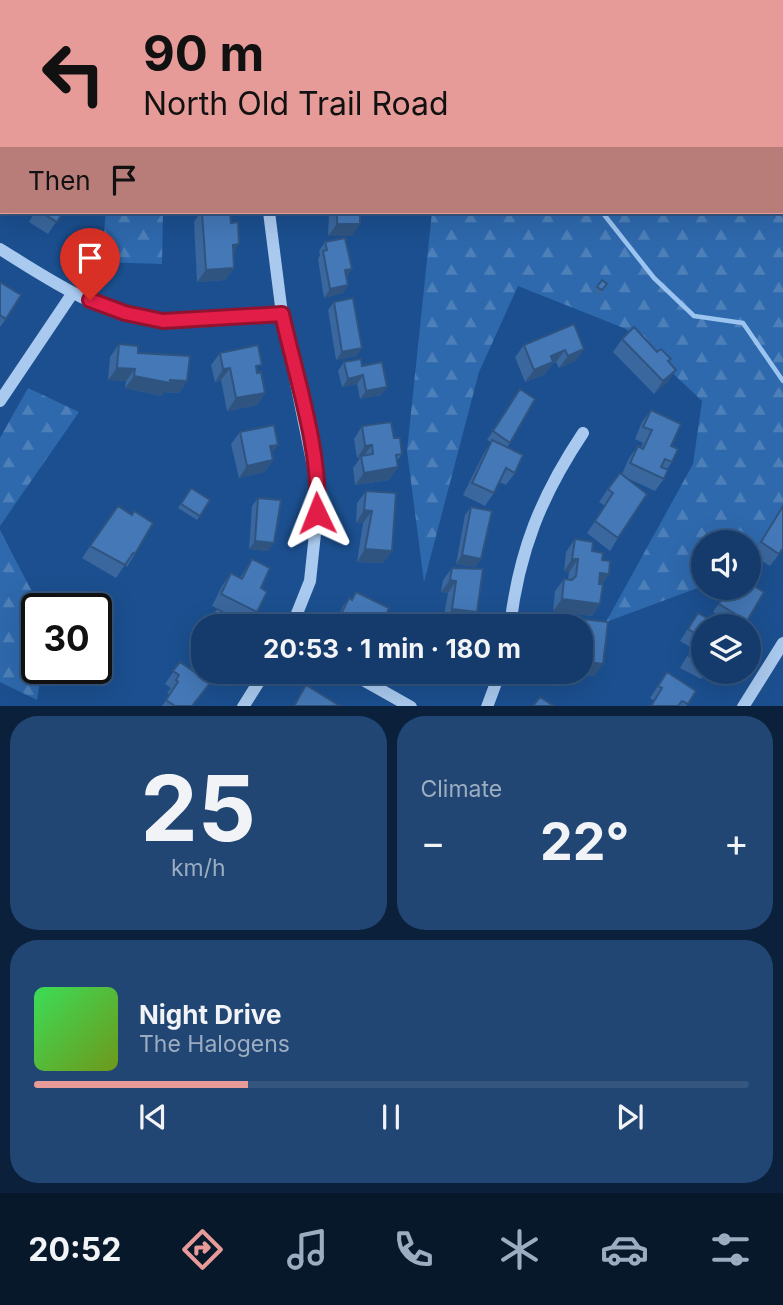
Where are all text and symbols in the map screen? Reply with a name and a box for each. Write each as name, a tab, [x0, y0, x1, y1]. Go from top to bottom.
text: 90 m	[143, 24, 264, 83]
icon: left	[28, 28, 119, 119]
text: North Old Trail Road	[143, 84, 449, 123]
icon: arrive	[105, 161, 143, 199]
text: Then	[28, 165, 91, 196]
pin	[60, 228, 120, 300]
icon: arrive	[71, 239, 109, 277]
position arrow	[280, 476, 354, 550]
map controls	[691, 530, 761, 684]
button: sound	[691, 530, 761, 600]
speed limit sign: 30	[21, 593, 112, 684]
button: layers	[691, 614, 761, 684]
text: 20:53 · 1 min · 180 m	[263, 633, 521, 664]
text: 25	[141, 753, 256, 863]
text: Climate	[421, 775, 502, 803]
text: 22°	[540, 810, 629, 873]
text: −	[421, 819, 446, 865]
text: +	[724, 819, 749, 865]
text: km/h	[171, 854, 226, 882]
text: Night Drive	[139, 999, 281, 1030]
text: The Halogens	[139, 1030, 290, 1058]
icon: previous	[134, 1098, 172, 1136]
icon: pause	[372, 1098, 410, 1136]
icon: next	[611, 1098, 649, 1136]
icon: directions	[178, 1225, 227, 1274]
icon: music	[283, 1225, 332, 1274]
icon: phone	[389, 1225, 438, 1274]
icon: climate	[495, 1225, 544, 1274]
icon: car	[600, 1225, 649, 1274]
icon: filters	[706, 1225, 755, 1274]
text: 20:52	[28, 1230, 121, 1269]

